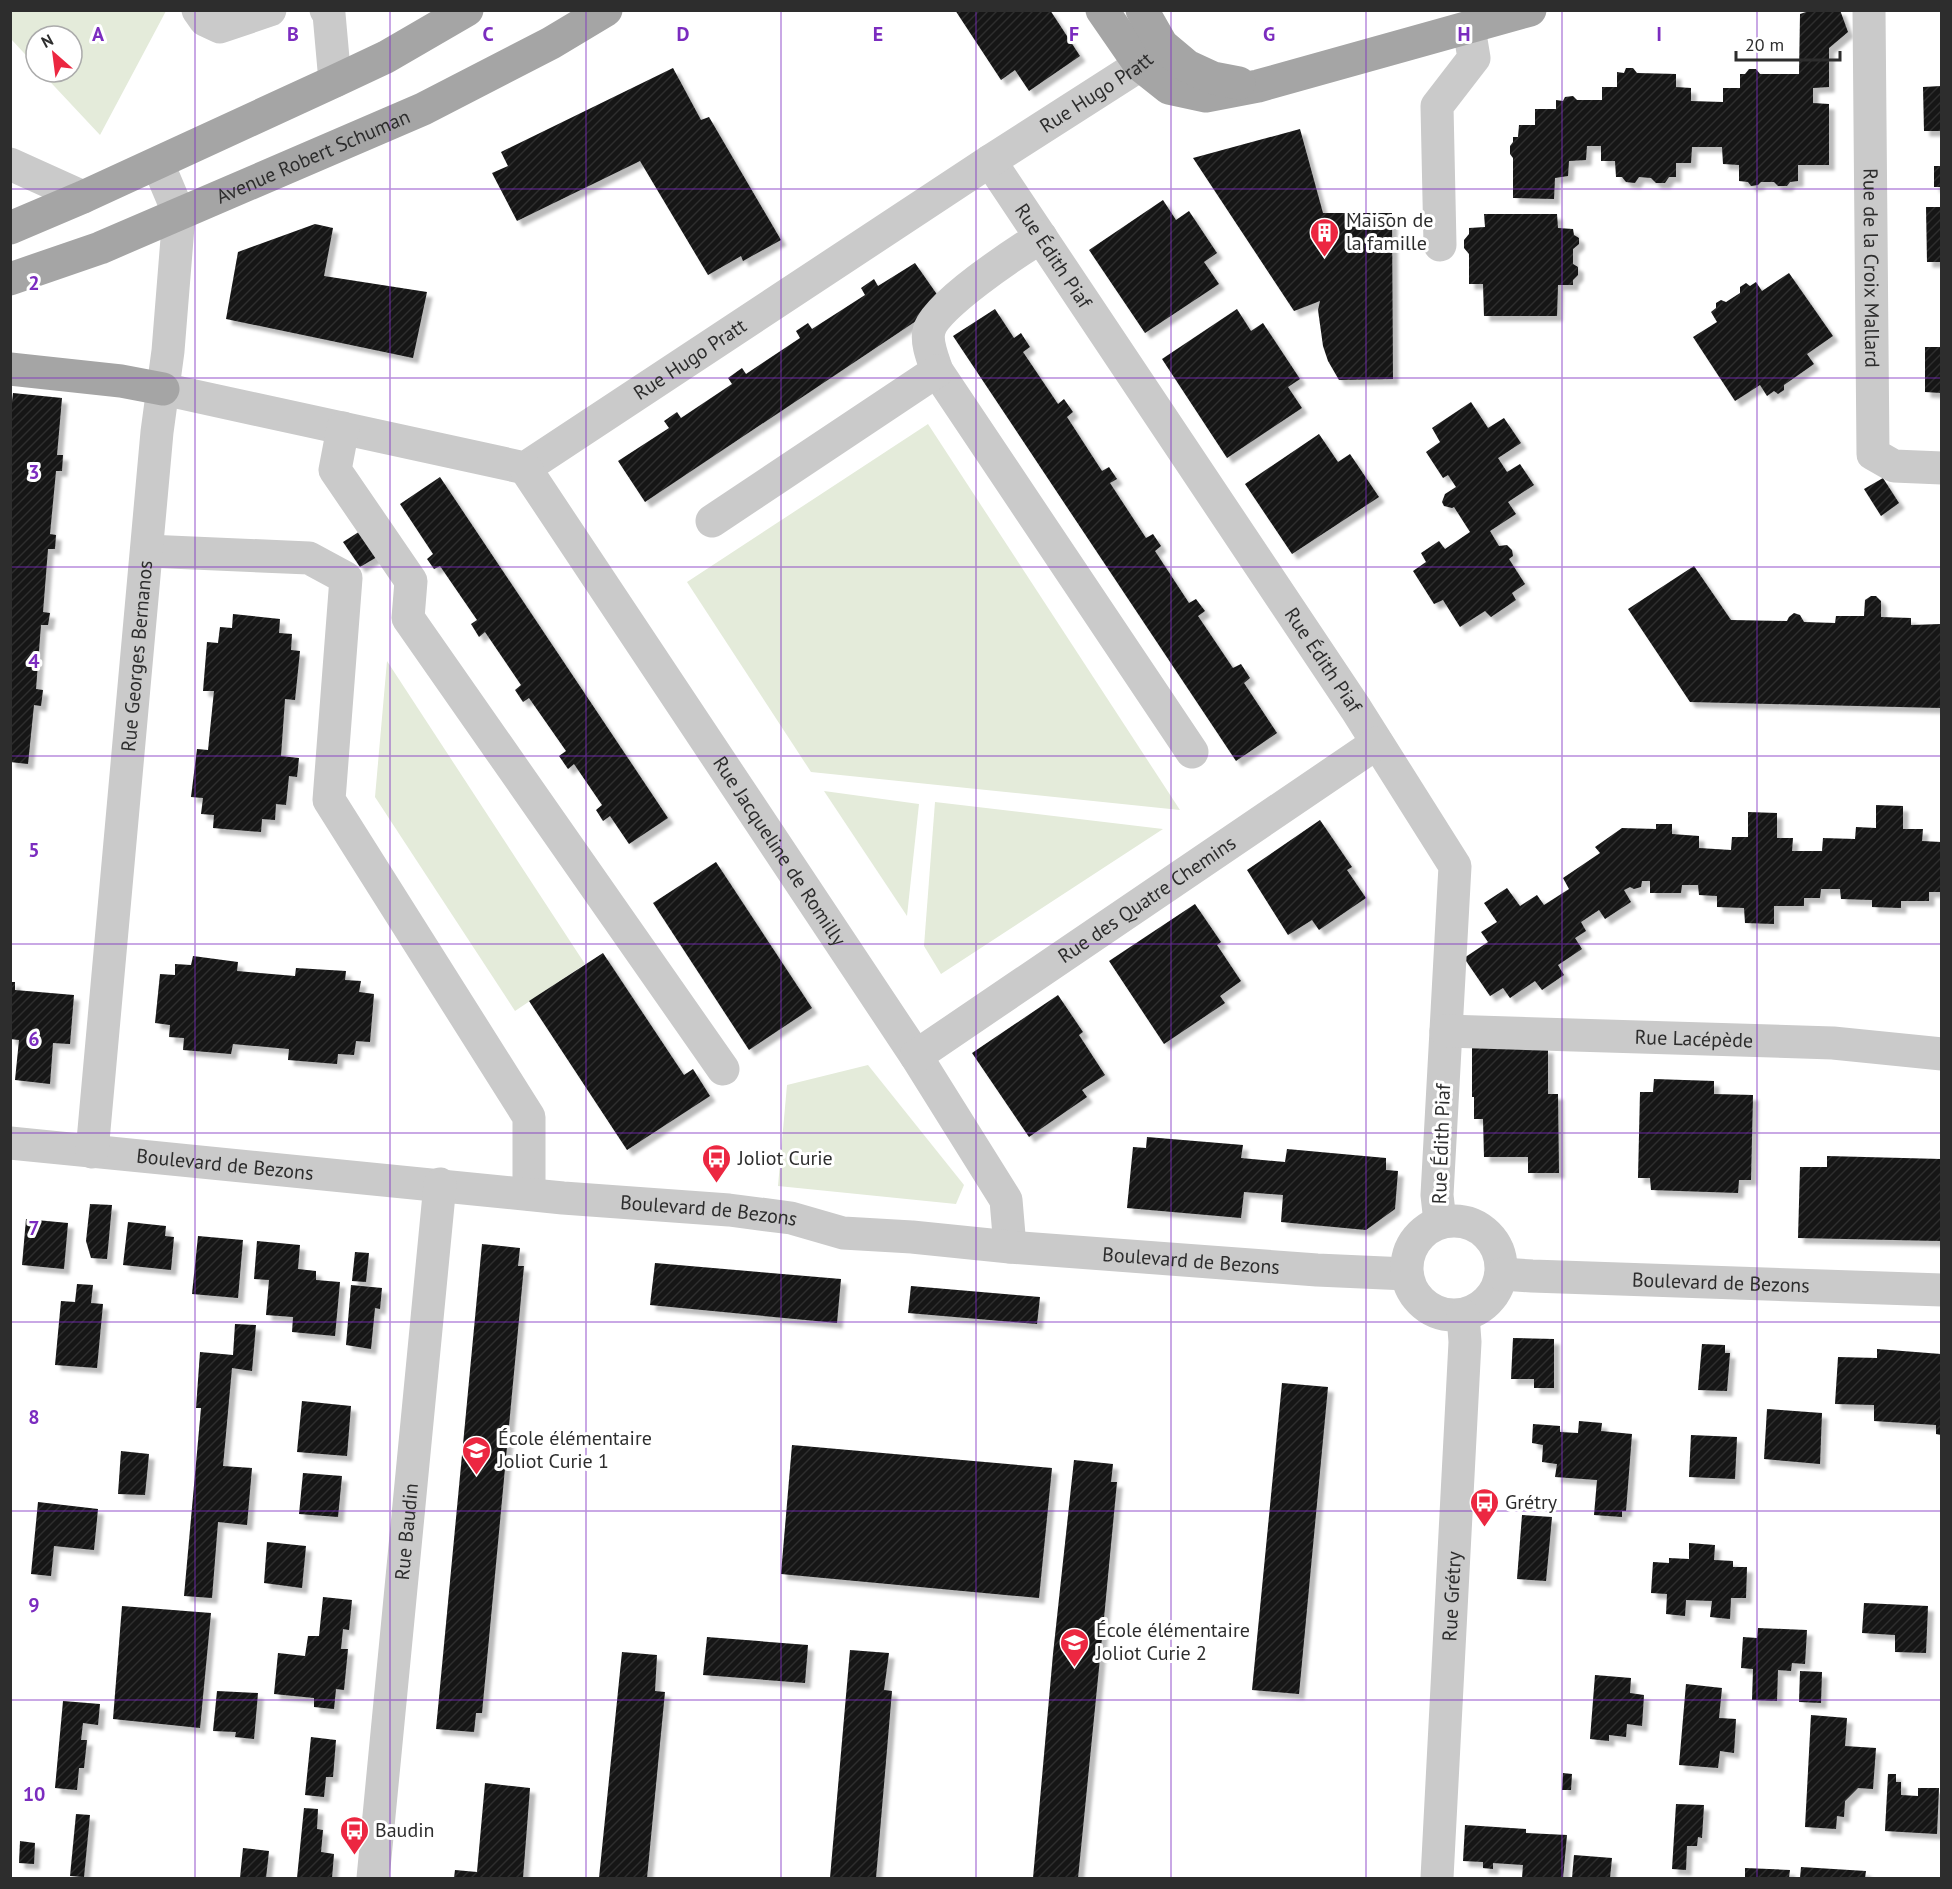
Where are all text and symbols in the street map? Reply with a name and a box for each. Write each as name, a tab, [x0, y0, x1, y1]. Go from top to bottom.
text: A	[92, 21, 105, 47]
text: B	[287, 21, 299, 47]
text: C	[482, 21, 494, 47]
text: D	[677, 21, 690, 47]
text: E	[873, 21, 883, 47]
text: F	[1069, 21, 1079, 47]
text: G	[1263, 21, 1275, 47]
text: H	[1457, 21, 1471, 47]
text: I	[1656, 21, 1662, 47]
north arrow	[24, 24, 84, 84]
scale bar	[1736, 24, 1840, 62]
text: N	[38, 29, 56, 52]
text: 20 m	[1745, 33, 1784, 56]
street label: Rue Hugo Pratt	[1035, 46, 1159, 139]
street label: Avenue Robert Schuman	[212, 103, 414, 210]
street label: Rue de la Croix Mallard	[1857, 168, 1885, 368]
street label: Rue Édith Piaf	[1009, 198, 1099, 315]
place label: Maison de la famille	[1346, 207, 1433, 256]
building icon: Maison de la famille	[1309, 216, 1341, 258]
text: 2	[28, 270, 40, 296]
street label: Rue Hugo Pratt	[628, 312, 751, 406]
text: 3	[28, 459, 40, 485]
street label: Rue Georges Bernanos	[115, 559, 158, 753]
street label: Rue Édith Piaf	[1279, 602, 1368, 719]
text: 4	[28, 648, 40, 674]
street label: Rue Jacqueline de Romilly	[707, 751, 852, 951]
street label: Rue des Quatre Chemins	[1053, 830, 1241, 969]
text: 5	[28, 837, 40, 863]
street label: Rue Lacépède	[1634, 1024, 1754, 1054]
text: 6	[28, 1026, 40, 1052]
street label: Rue Édith Piaf	[1426, 1082, 1456, 1205]
bus stop icon: Joliot Curie	[701, 1142, 733, 1184]
street label: Boulevard de Bezons	[135, 1143, 315, 1186]
place label: Joliot Curie	[737, 1145, 833, 1171]
street label: Boulevard de Bezons	[619, 1189, 801, 1232]
text: 7	[28, 1215, 40, 1241]
street label: Boulevard de Bezons	[1101, 1241, 1281, 1280]
street label: Boulevard de Bezons	[1631, 1266, 1810, 1298]
text: 8	[28, 1404, 40, 1430]
place label: École élémentaire Joliot Curie 1	[497, 1425, 652, 1474]
school or university icon: École élémentaire Joliot Curie 1	[461, 1434, 493, 1476]
street label: Rue Baudin	[389, 1482, 424, 1581]
bus stop icon: Grétry	[1468, 1486, 1500, 1528]
place label: Grétry	[1505, 1489, 1558, 1515]
street label: Rue Grétry	[1436, 1550, 1467, 1642]
text: 9	[28, 1592, 40, 1618]
place label: École élémentaire Joliot Curie 2	[1095, 1617, 1250, 1666]
school or university icon: École élémentaire Joliot Curie 2	[1059, 1626, 1091, 1668]
text: 10	[23, 1781, 45, 1807]
bus stop icon: Baudin	[338, 1814, 370, 1856]
place label: Baudin	[375, 1817, 434, 1843]

